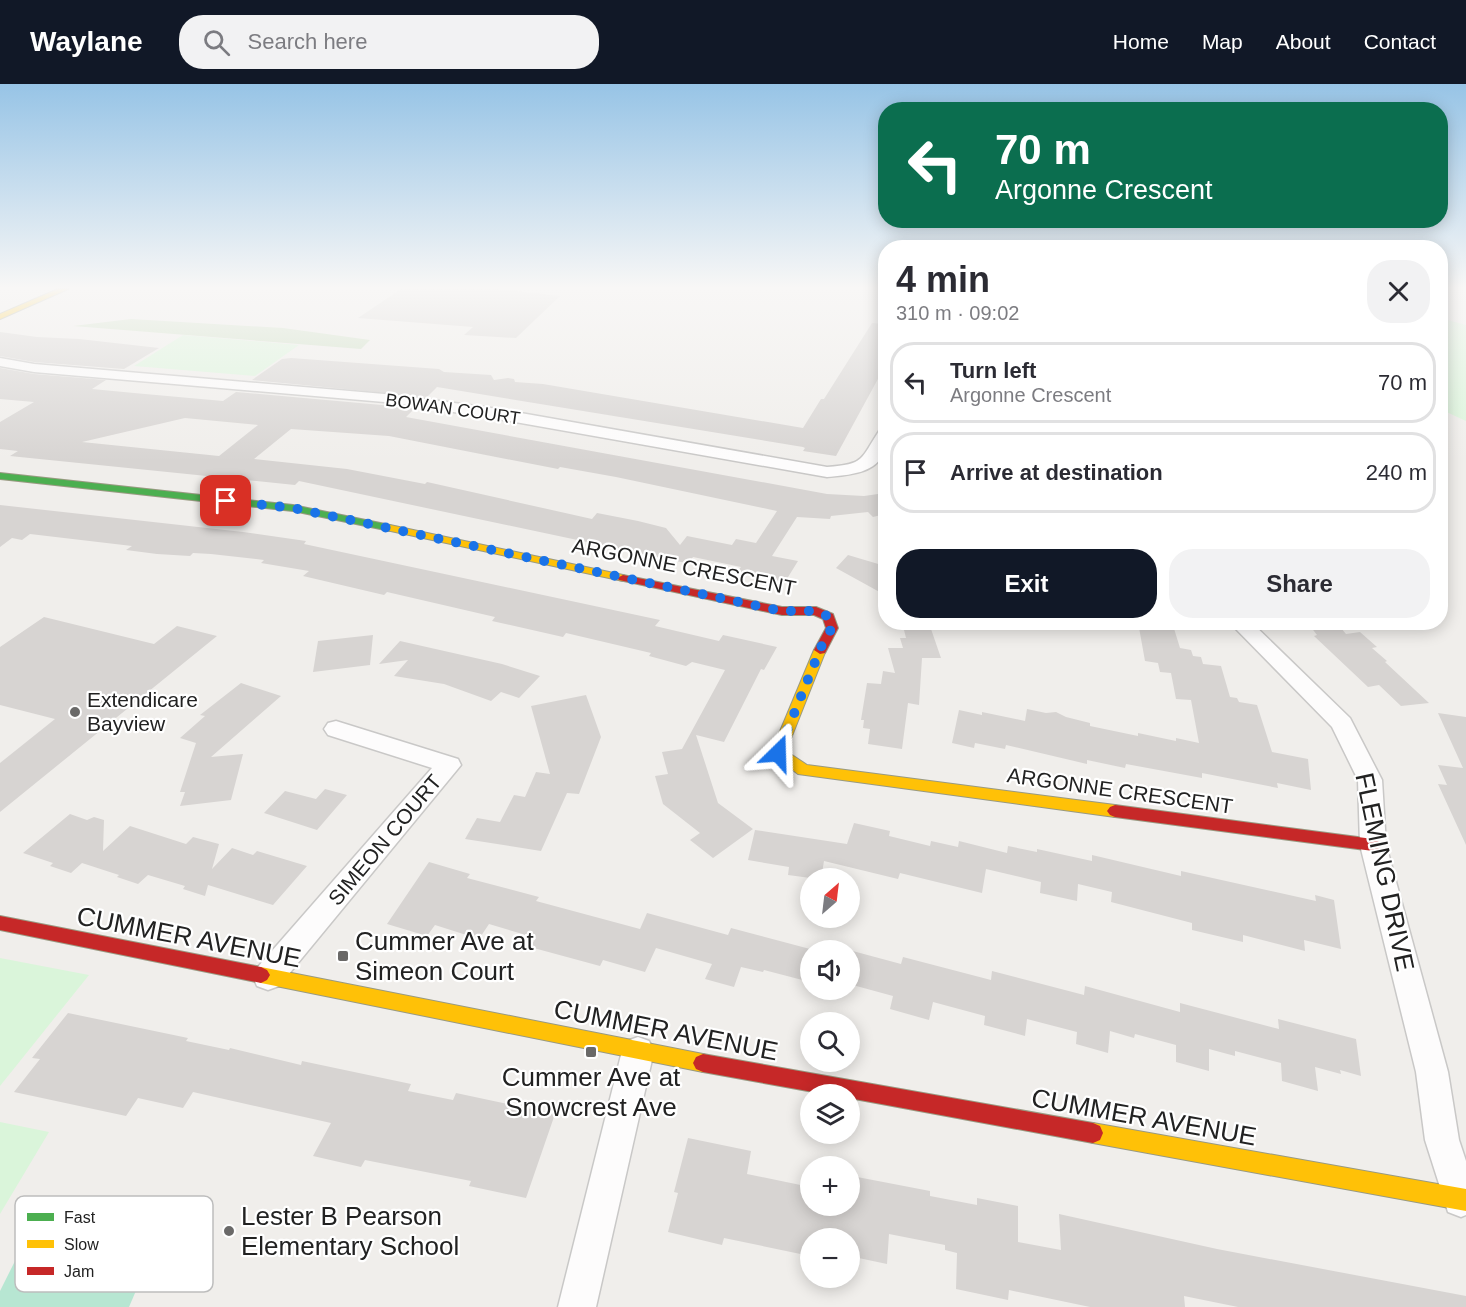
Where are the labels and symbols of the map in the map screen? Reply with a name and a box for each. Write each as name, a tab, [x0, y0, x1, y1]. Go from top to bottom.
street label: BOWAN COURT	[384, 390, 522, 428]
pin	[200, 475, 251, 526]
street label: ARGONNE CRESCENT	[570, 534, 798, 600]
place label: Extendicare Bayview	[87, 688, 198, 735]
marker: Extendicare Bayview	[68, 705, 82, 719]
position arrow	[746, 721, 810, 785]
street label: ARGONNE CRESCENT	[1006, 763, 1234, 818]
street label: SIMEON COURT	[323, 770, 446, 909]
street label: FLEMING DRIVE	[1349, 770, 1421, 974]
north arrow	[800, 868, 860, 928]
street label: CUMMER AVENUE	[74, 901, 304, 973]
place label: Cummer Ave at Simeon Court	[355, 926, 534, 986]
marker: Cummer Ave at Simeon Court	[336, 949, 350, 963]
street label: CUMMER AVENUE	[551, 994, 781, 1066]
marker: Cummer Ave at Snowcrest Ave	[584, 1045, 598, 1059]
place label: Cummer Ave at Snowcrest Ave	[502, 1062, 681, 1122]
street label: CUMMER AVENUE	[1029, 1082, 1259, 1152]
legend	[15, 1196, 213, 1292]
place label: Lester B Pearson Elementary School	[241, 1201, 459, 1261]
text: Fast	[64, 1209, 96, 1226]
marker: Lester B Pearson Elementary School	[222, 1224, 236, 1238]
text: Slow	[64, 1236, 99, 1253]
text: Jam	[64, 1263, 94, 1280]

